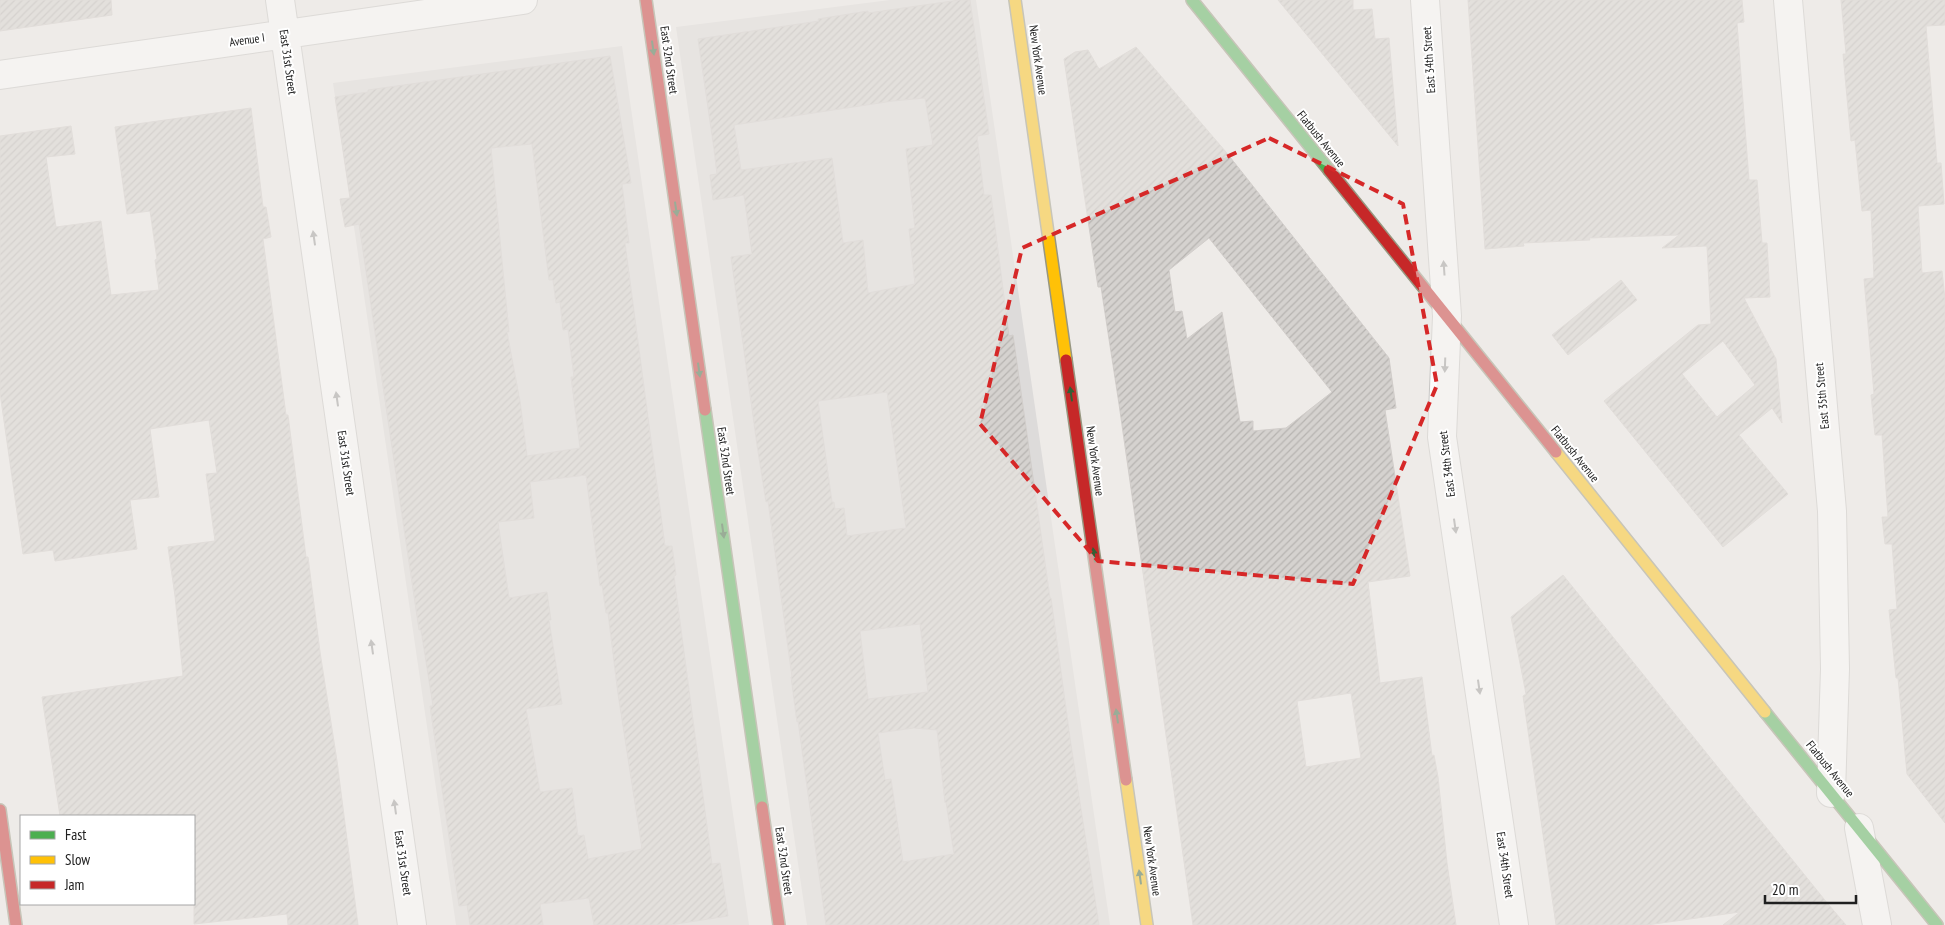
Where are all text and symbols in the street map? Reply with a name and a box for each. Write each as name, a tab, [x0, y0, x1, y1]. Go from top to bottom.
street label: New York Avenue	[1026, 24, 1051, 96]
street label: East 32nd Street	[657, 25, 682, 96]
street label: East 34th Street	[1419, 26, 1438, 94]
street label: East 31st Street	[277, 29, 301, 96]
street label: Avenue I	[228, 30, 266, 49]
one-way arrow	[649, 41, 657, 57]
street label: Flatbush Avenue	[1294, 107, 1349, 170]
one-way arrow	[673, 201, 681, 217]
one-way arrow	[309, 230, 317, 246]
one-way arrow	[1439, 259, 1447, 275]
one-way arrow	[1441, 357, 1449, 373]
one-way arrow	[696, 362, 704, 378]
street label: East 35th Street	[1811, 362, 1832, 430]
one-way arrow	[1067, 386, 1075, 402]
one-way arrow	[332, 391, 340, 407]
street label: Flatbush Avenue	[1548, 422, 1603, 485]
street label: New York Avenue	[1083, 425, 1108, 497]
street label: East 32nd Street	[714, 426, 739, 497]
street label: East 34th Street	[1435, 429, 1458, 498]
street label: East 31st Street	[335, 430, 359, 497]
one-way arrow	[1452, 519, 1460, 535]
one-way arrow	[719, 523, 727, 539]
one-way arrow	[1090, 547, 1098, 563]
one-way arrow	[368, 638, 376, 654]
one-way arrow	[1475, 680, 1483, 696]
one-way arrow	[1113, 708, 1121, 724]
street label: Flatbush Avenue	[1803, 737, 1858, 800]
one-way arrow	[391, 799, 399, 815]
legend	[20, 815, 195, 905]
text: Fast	[65, 825, 86, 844]
street label: New York Avenue	[1140, 825, 1165, 897]
street label: East 32nd Street	[772, 826, 797, 897]
street label: East 31st Street	[392, 830, 416, 897]
street label: East 34th Street	[1493, 831, 1518, 900]
text: Slow	[65, 850, 90, 869]
one-way arrow	[1136, 868, 1144, 884]
scale bar	[1765, 872, 1856, 904]
text: Jam	[64, 875, 84, 894]
text: 20 m	[1772, 880, 1798, 899]

